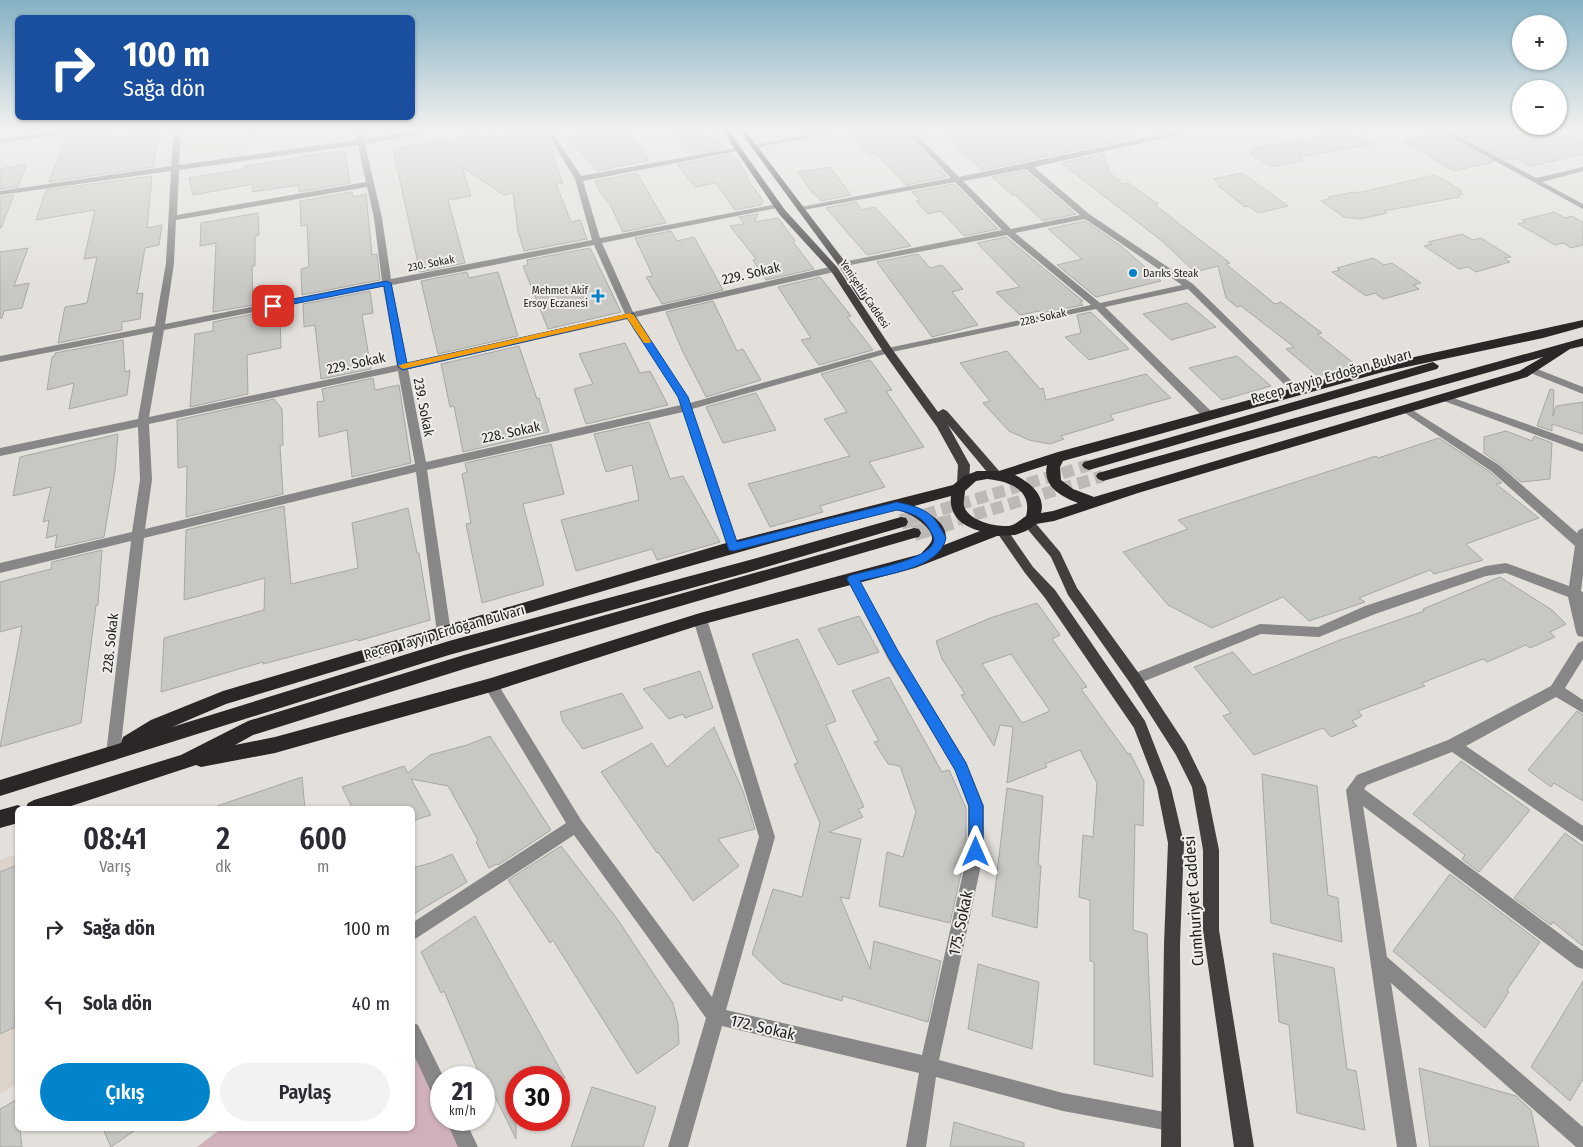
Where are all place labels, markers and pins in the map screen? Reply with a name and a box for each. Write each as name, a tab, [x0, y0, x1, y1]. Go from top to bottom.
marker: Darıks Steak	[1127, 267, 1139, 279]
place label: Darıks Steak	[1143, 267, 1199, 280]
place label: Mehmet Akif Ersoy Eczanesi	[523, 284, 589, 310]
pin	[252, 285, 294, 327]
marker: Mehmet Akif Ersoy Eczanesi	[592, 290, 604, 302]

